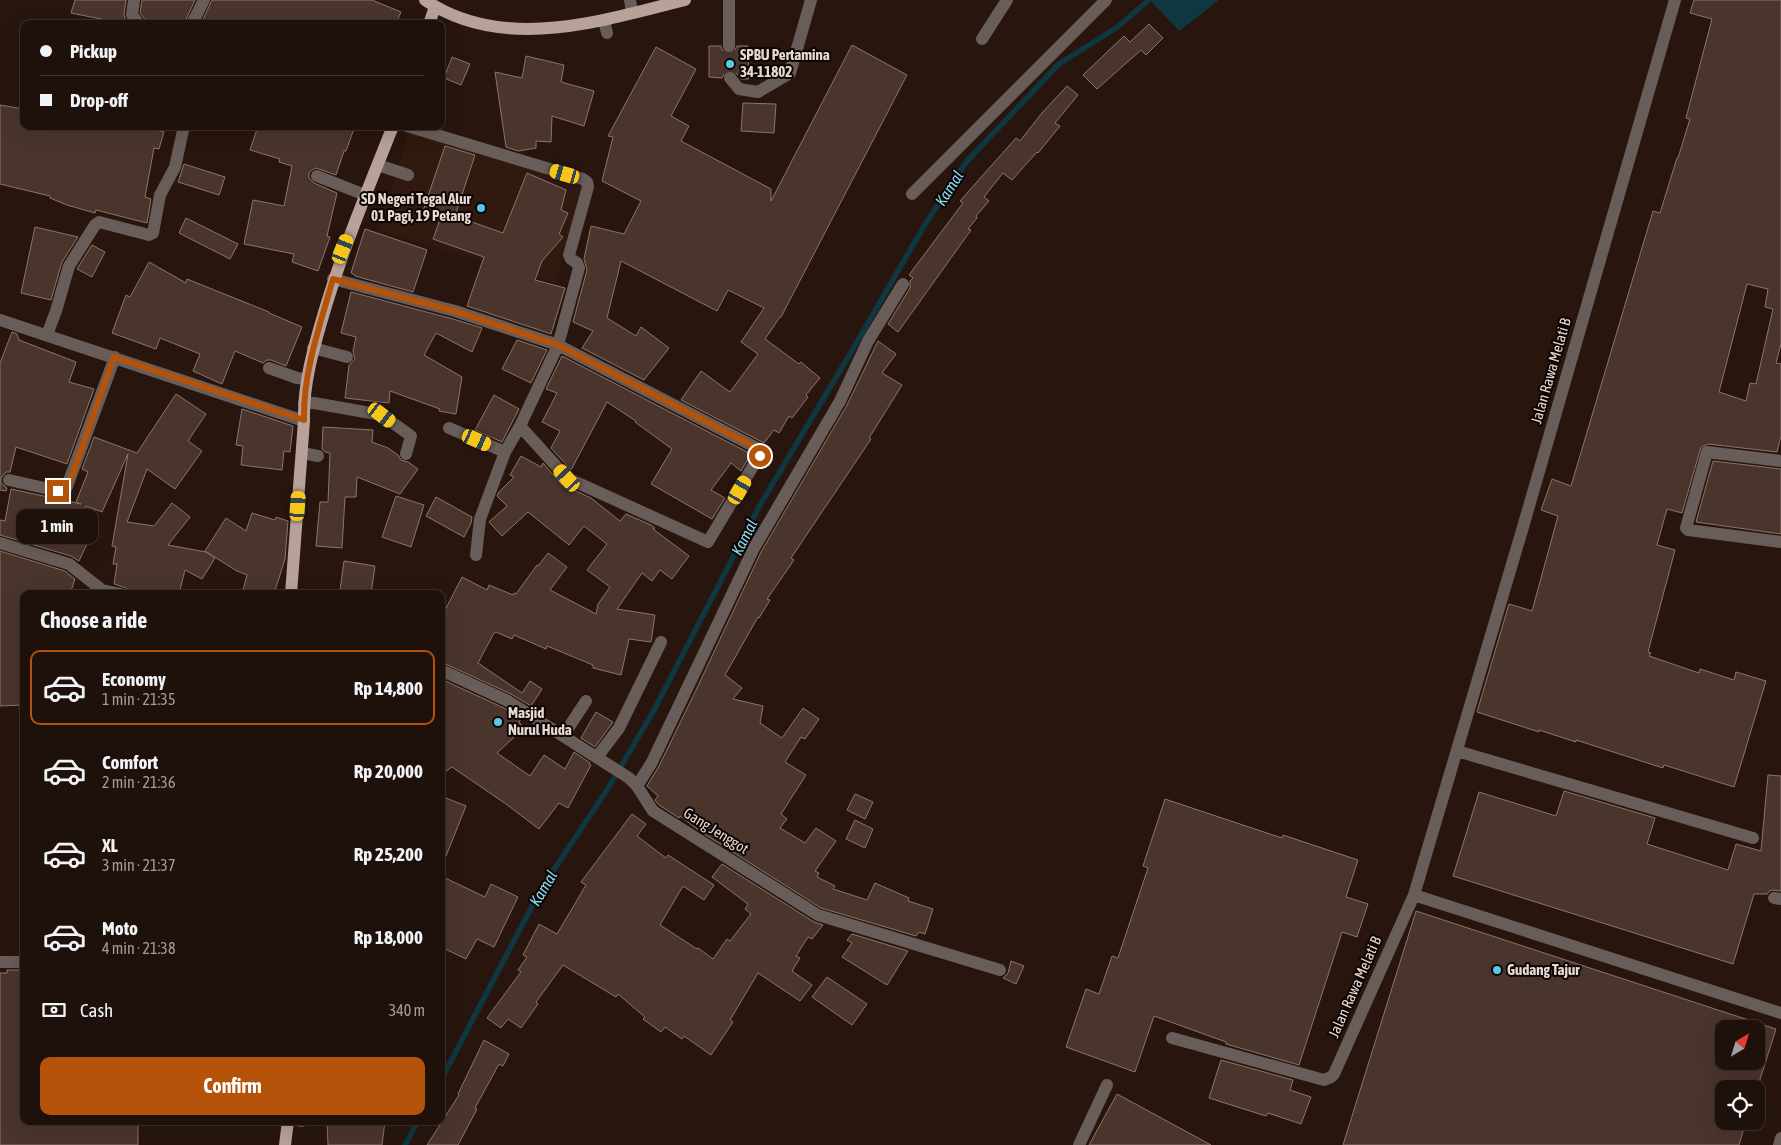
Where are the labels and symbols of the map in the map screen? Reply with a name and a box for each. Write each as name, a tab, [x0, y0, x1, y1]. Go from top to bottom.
place label: SPBU Pertamina 34-11802	[740, 46, 830, 80]
marker: SPBU Pertamina 34-11802	[724, 58, 736, 70]
car	[548, 163, 581, 185]
water label: Kamal	[931, 167, 967, 209]
place label: SD Negeri Tegal Alur 01 Pagi, 19 Petang	[361, 190, 472, 224]
marker: SD Negeri Tegal Alur 01 Pagi, 19 Petang	[475, 202, 487, 214]
car	[330, 232, 355, 266]
street label: Jalan Rawa Melati B	[1527, 316, 1574, 426]
car	[365, 400, 398, 430]
car	[460, 427, 493, 453]
route start	[749, 445, 771, 467]
car	[551, 462, 582, 494]
car	[726, 473, 753, 507]
route end	[47, 480, 69, 502]
car	[289, 491, 306, 521]
callout: 1 min	[17, 508, 99, 544]
water label: Kamal	[727, 516, 761, 558]
place label: Masjid Nurul Huda	[508, 704, 572, 738]
marker: Masjid Nurul Huda	[492, 716, 504, 728]
street label: Gang Jenggot	[681, 804, 752, 857]
water label: Kamal	[525, 867, 561, 909]
street label: Jalan Rawa Melati B	[1325, 933, 1385, 1040]
place label: Gudang Tajur	[1507, 961, 1580, 978]
marker: Gudang Tajur	[1491, 964, 1503, 976]
north arrow	[1715, 1020, 1765, 1070]

